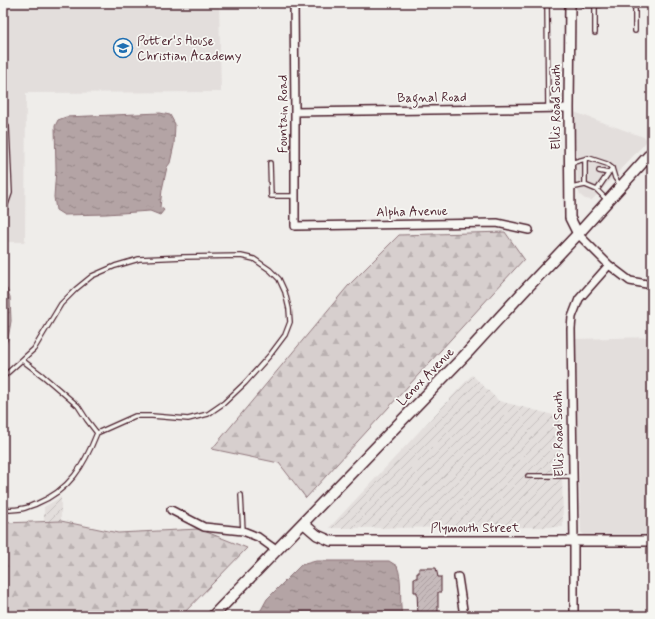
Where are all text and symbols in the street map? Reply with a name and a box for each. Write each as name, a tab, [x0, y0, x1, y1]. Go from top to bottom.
place label: Potter's House Christian Academy	[137, 33, 242, 65]
school or university icon: Potter's House Christian Academy	[112, 37, 134, 59]
street label: Ellis Road South	[548, 64, 565, 150]
street label: Fountain Road	[275, 75, 292, 153]
street label: Bagnal Road	[397, 89, 467, 109]
street label: Alpha Avenue	[376, 203, 448, 221]
street label: Lenox Avenue	[394, 344, 458, 410]
street label: Ellis Road South	[550, 391, 568, 477]
street label: Plymouth Street	[430, 520, 520, 537]

